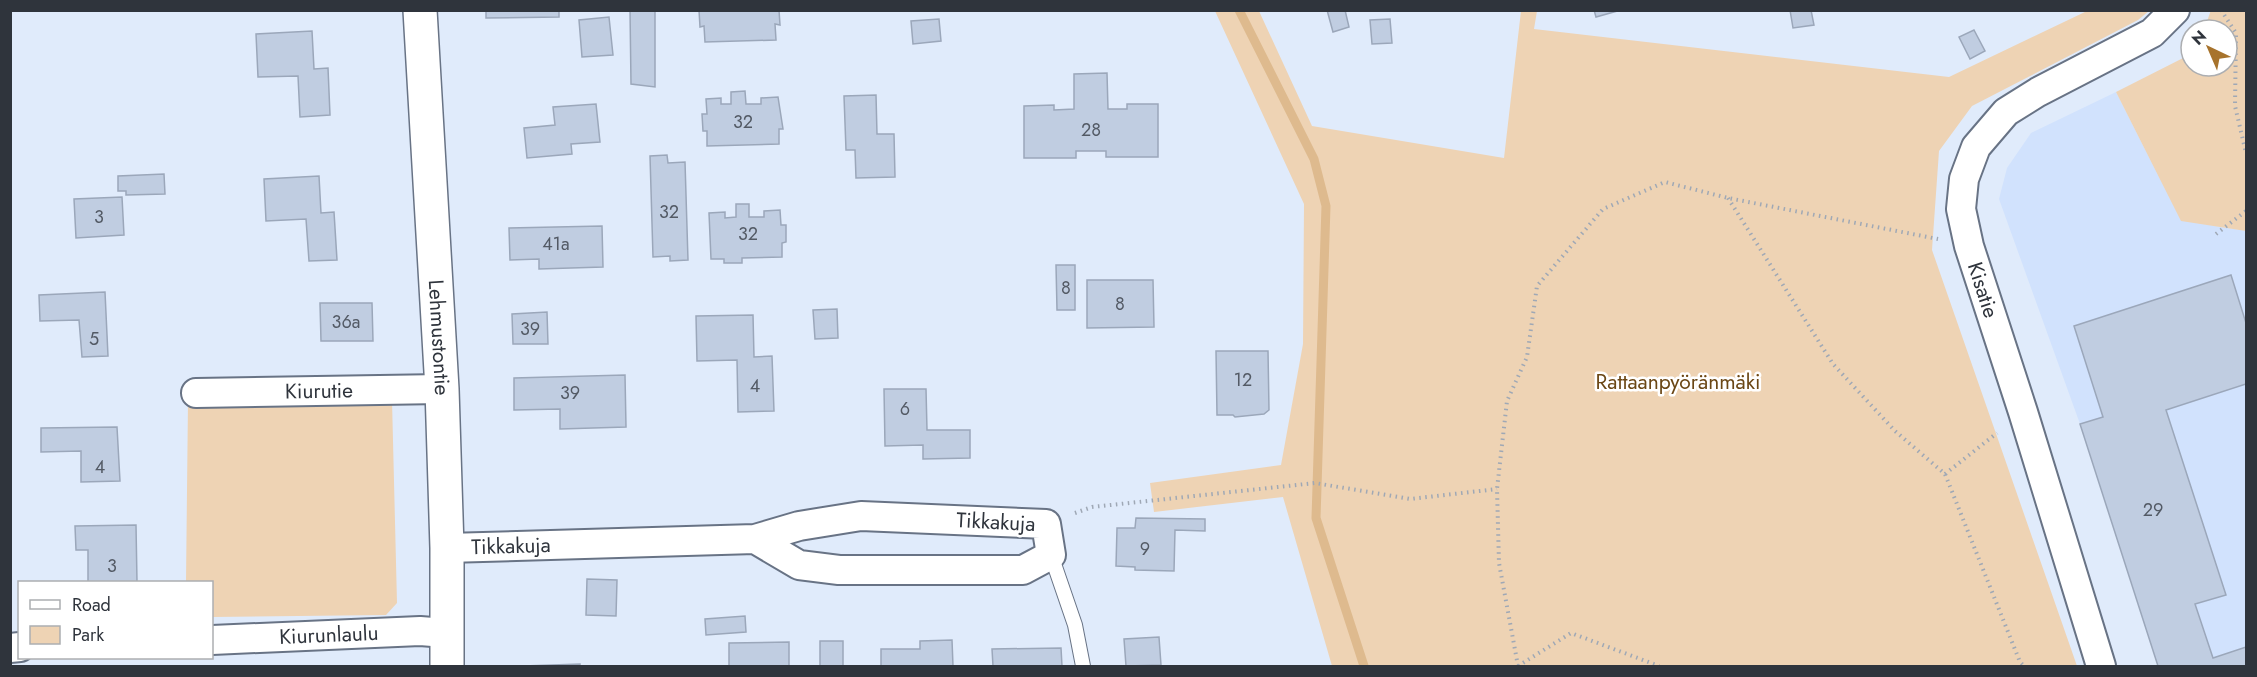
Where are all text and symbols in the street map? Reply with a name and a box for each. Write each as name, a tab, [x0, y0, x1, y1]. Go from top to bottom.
north arrow	[2179, 18, 2239, 78]
text: N	[2186, 25, 2211, 50]
house number: 32	[733, 109, 753, 135]
house number: 28	[1081, 117, 1101, 143]
house number: 32	[659, 199, 679, 225]
house number: 3	[94, 204, 104, 230]
house number: 32	[738, 221, 758, 247]
house number: 41a	[542, 231, 570, 257]
street label: Kisatie	[1960, 258, 2006, 322]
house number: 8	[1061, 275, 1071, 301]
street label: Lehmustontie	[421, 279, 457, 396]
house number: 8	[1115, 291, 1125, 317]
house number: 36a	[332, 309, 360, 335]
house number: 39	[520, 316, 540, 342]
house number: 5	[89, 326, 99, 352]
house number: 12	[1234, 367, 1252, 393]
park label: Rattaanpyöränmäki	[1596, 367, 1760, 397]
house number: 4	[750, 373, 760, 399]
street label: Kiurutie	[285, 375, 353, 407]
house number: 39	[560, 380, 580, 406]
house number: 6	[900, 396, 910, 422]
house number: 4	[95, 454, 105, 480]
house number: 29	[2143, 497, 2163, 523]
street label: Tikkakuja	[956, 505, 1036, 539]
street label: Tikkakuja	[471, 530, 551, 562]
house number: 9	[1140, 536, 1150, 562]
house number: 3	[107, 553, 117, 579]
legend	[18, 581, 213, 659]
text: Road	[72, 592, 111, 618]
street label: Kiurunlaulu	[279, 618, 379, 652]
text: Park	[72, 622, 104, 648]

